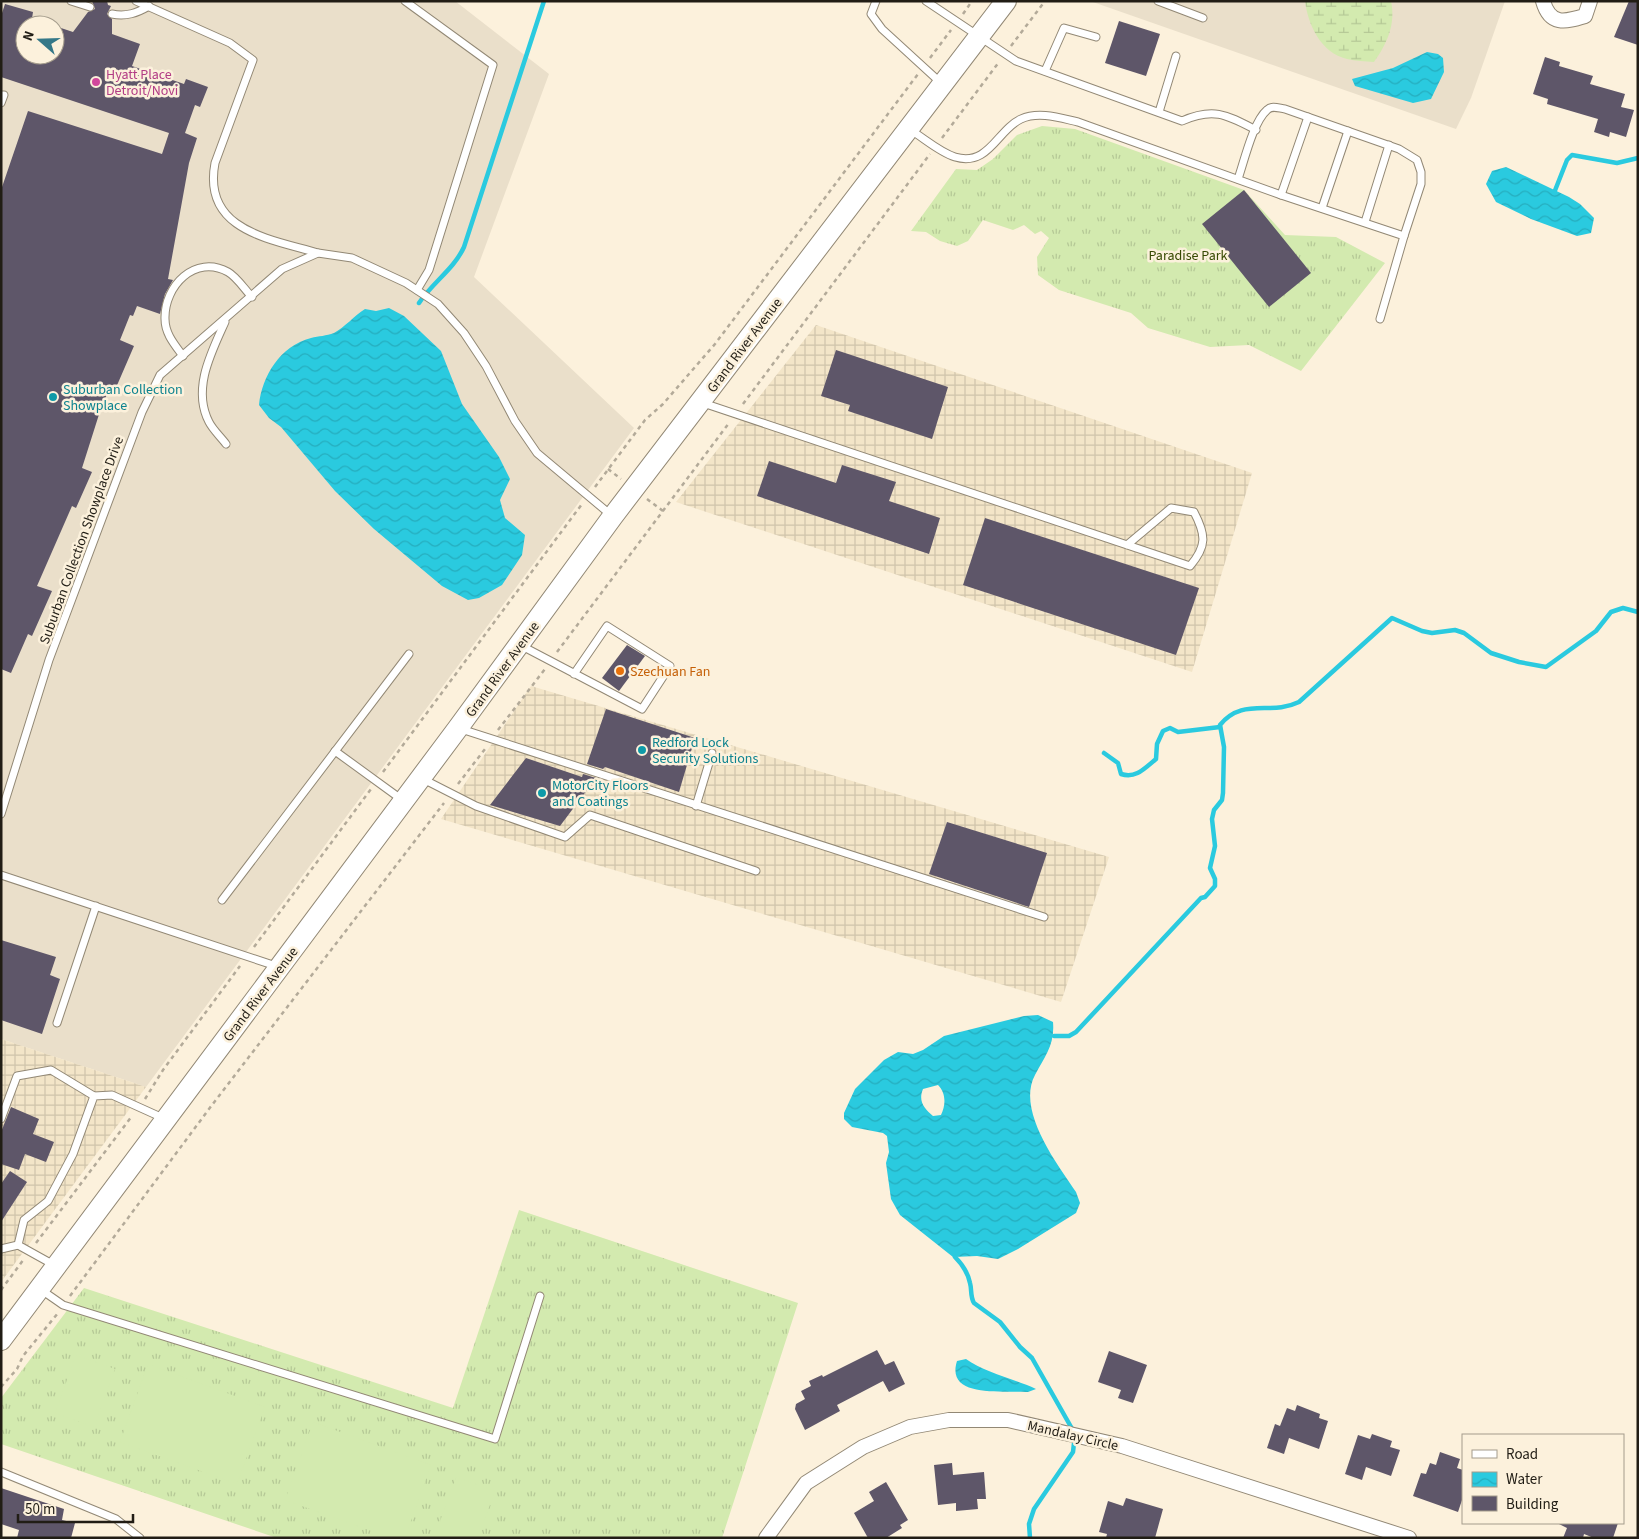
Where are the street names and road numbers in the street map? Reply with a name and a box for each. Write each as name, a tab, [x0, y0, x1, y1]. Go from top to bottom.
street label: Grand River Avenue	[702, 294, 787, 397]
street label: Suburban Collection Showplace Drive	[35, 434, 129, 647]
street label: Grand River Avenue	[461, 618, 544, 722]
street label: Grand River Avenue	[218, 943, 303, 1046]
street label: Mandalay Circle	[1025, 1416, 1120, 1456]

